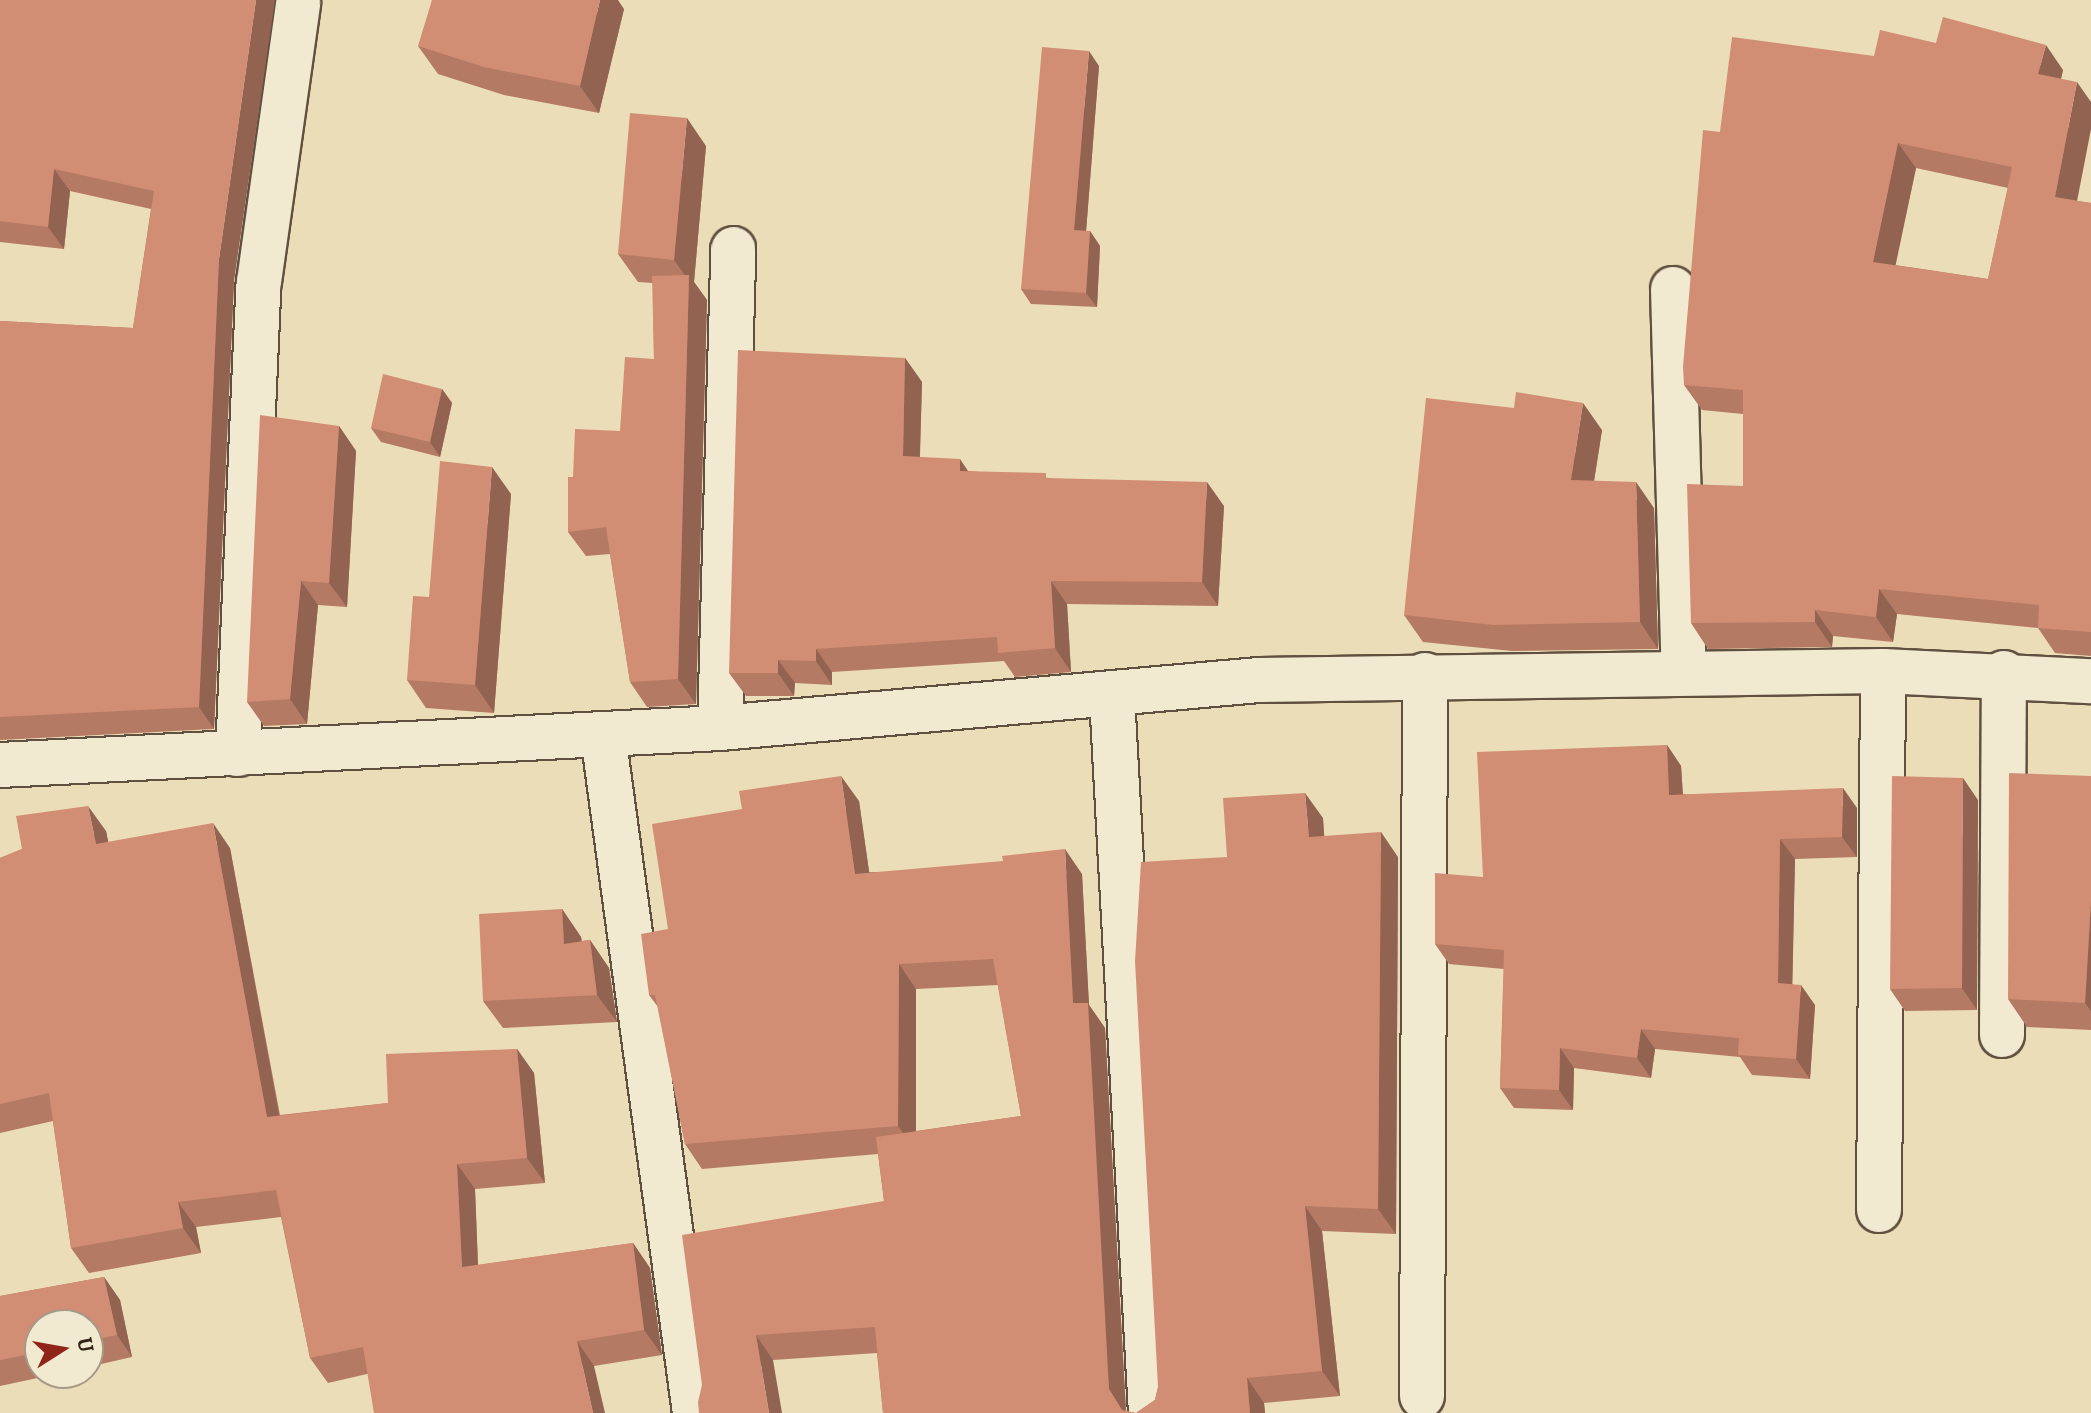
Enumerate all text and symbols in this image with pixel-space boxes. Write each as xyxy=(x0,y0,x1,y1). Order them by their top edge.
north arrow xyxy=(24,1309,104,1389)
text: U xyxy=(69,1335,102,1355)

